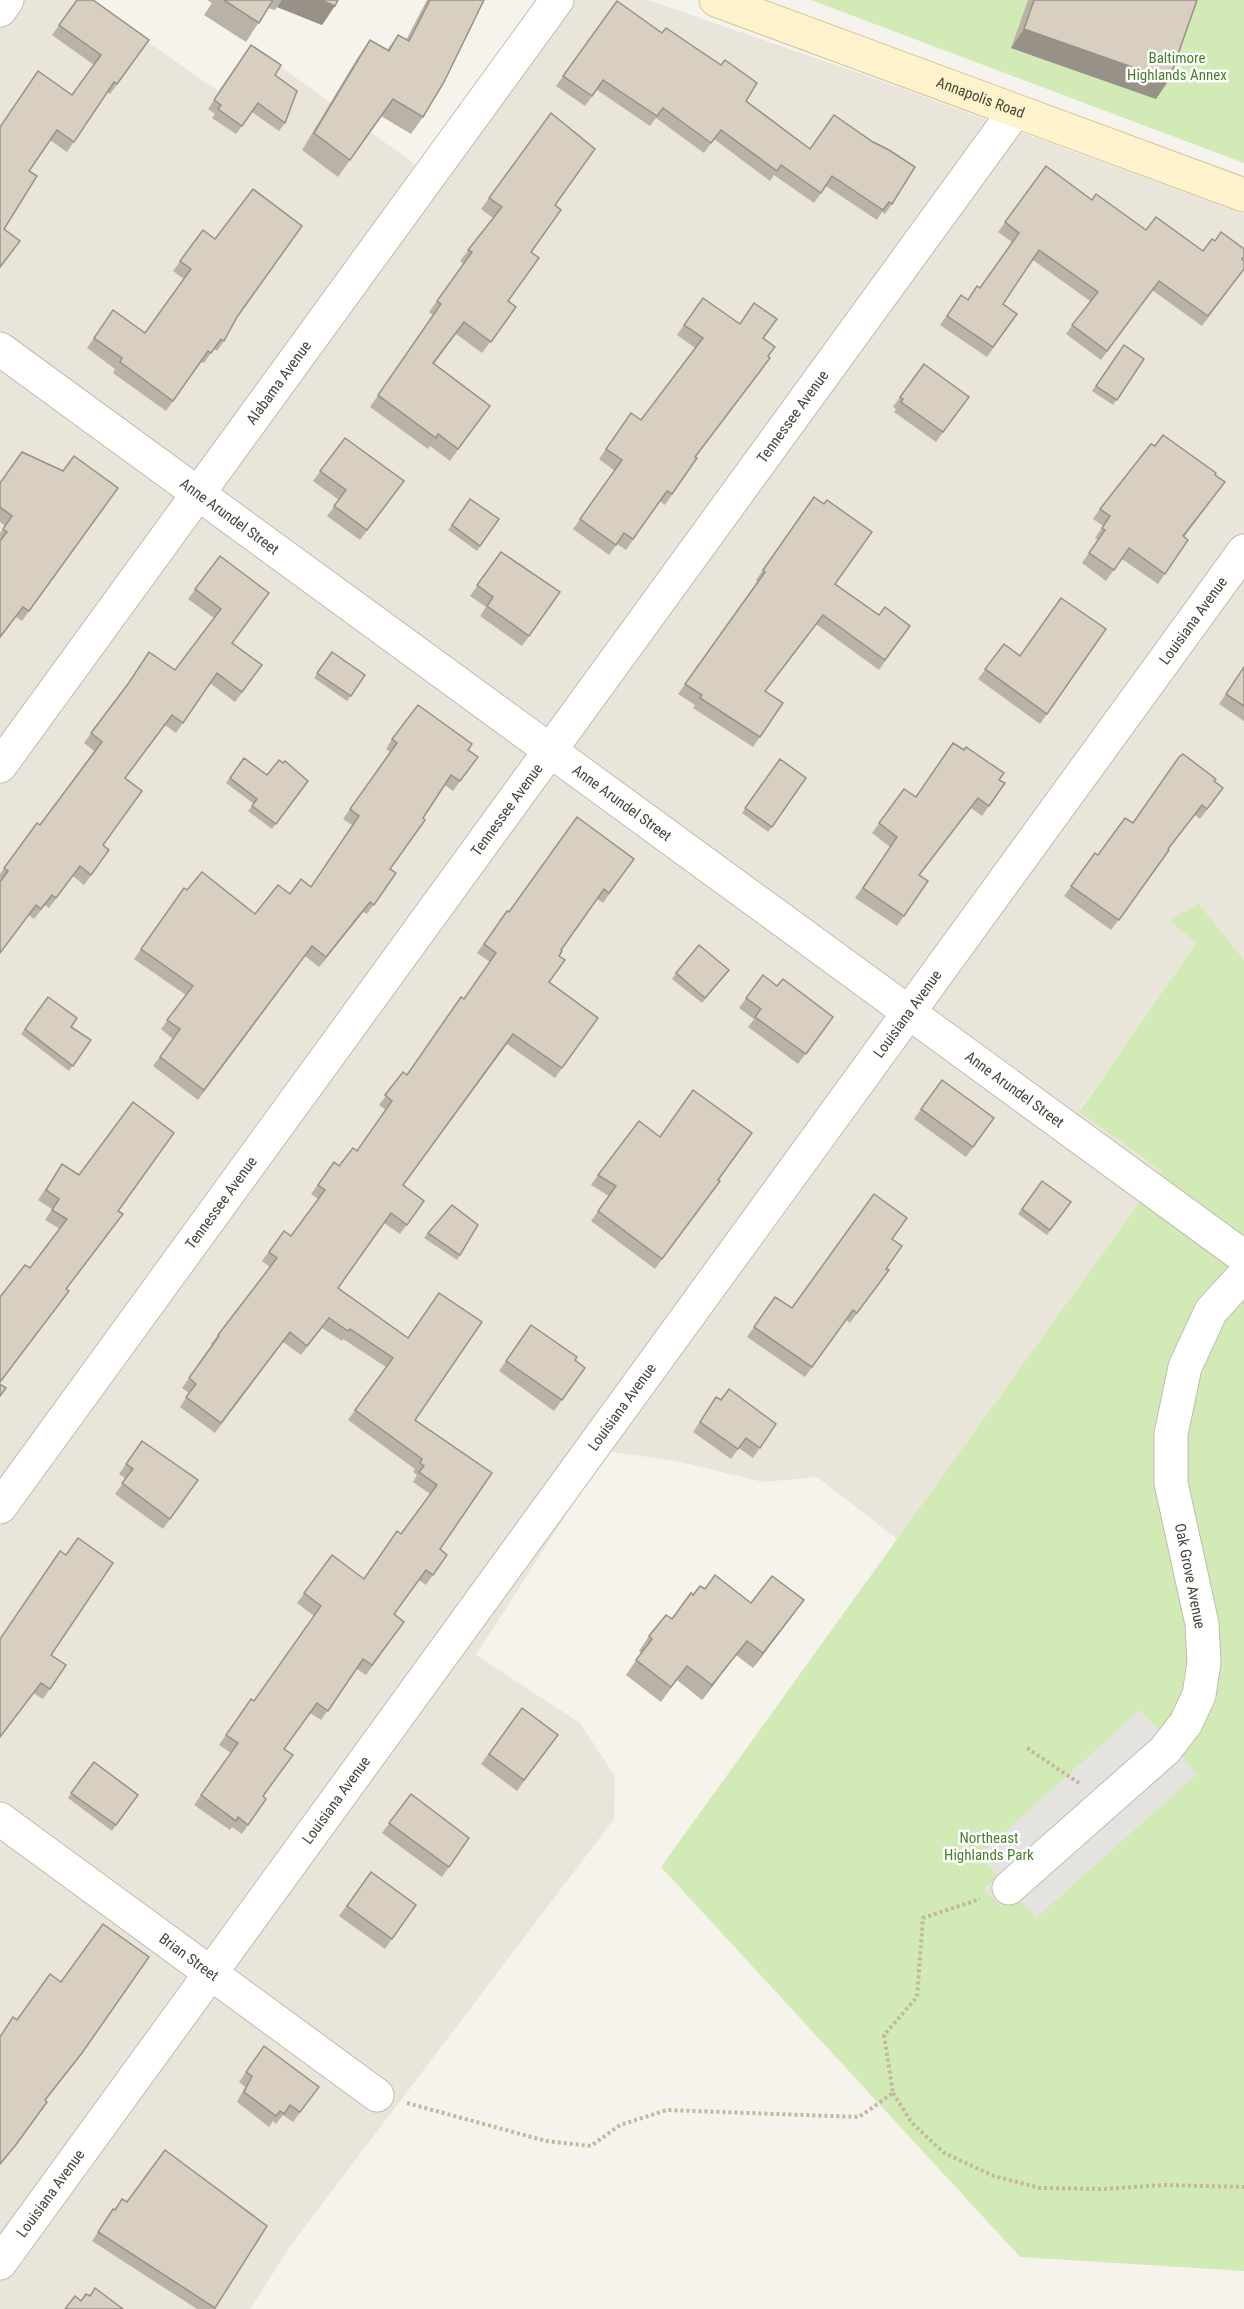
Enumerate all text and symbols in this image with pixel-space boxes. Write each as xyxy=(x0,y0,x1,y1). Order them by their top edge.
park label: Baltimore Highlands Annex xyxy=(1127,49,1227,84)
street label: Annapolis Road xyxy=(934,73,1027,122)
street label: Alabama Avenue xyxy=(242,337,315,428)
street label: Tennessee Avenue xyxy=(753,367,832,467)
street label: Anne Arundel Street xyxy=(176,474,282,558)
street label: Louisiana Avenue xyxy=(1155,573,1231,668)
street label: Tennessee Avenue xyxy=(467,760,547,860)
street label: Anne Arundel Street xyxy=(569,761,675,845)
street label: Louisiana Avenue xyxy=(870,967,945,1061)
street label: Anne Arundel Street xyxy=(962,1047,1067,1132)
street label: Tennessee Avenue xyxy=(181,1153,261,1253)
street label: Louisiana Avenue xyxy=(584,1360,660,1454)
street label: Oak Grove Avenue xyxy=(1171,1522,1209,1630)
street label: Louisiana Avenue xyxy=(298,1753,374,1848)
park label: Northeast Highlands Park xyxy=(944,1829,1034,1864)
street label: Brian Street xyxy=(156,1929,222,1985)
street label: Louisiana Avenue xyxy=(13,2146,88,2241)

